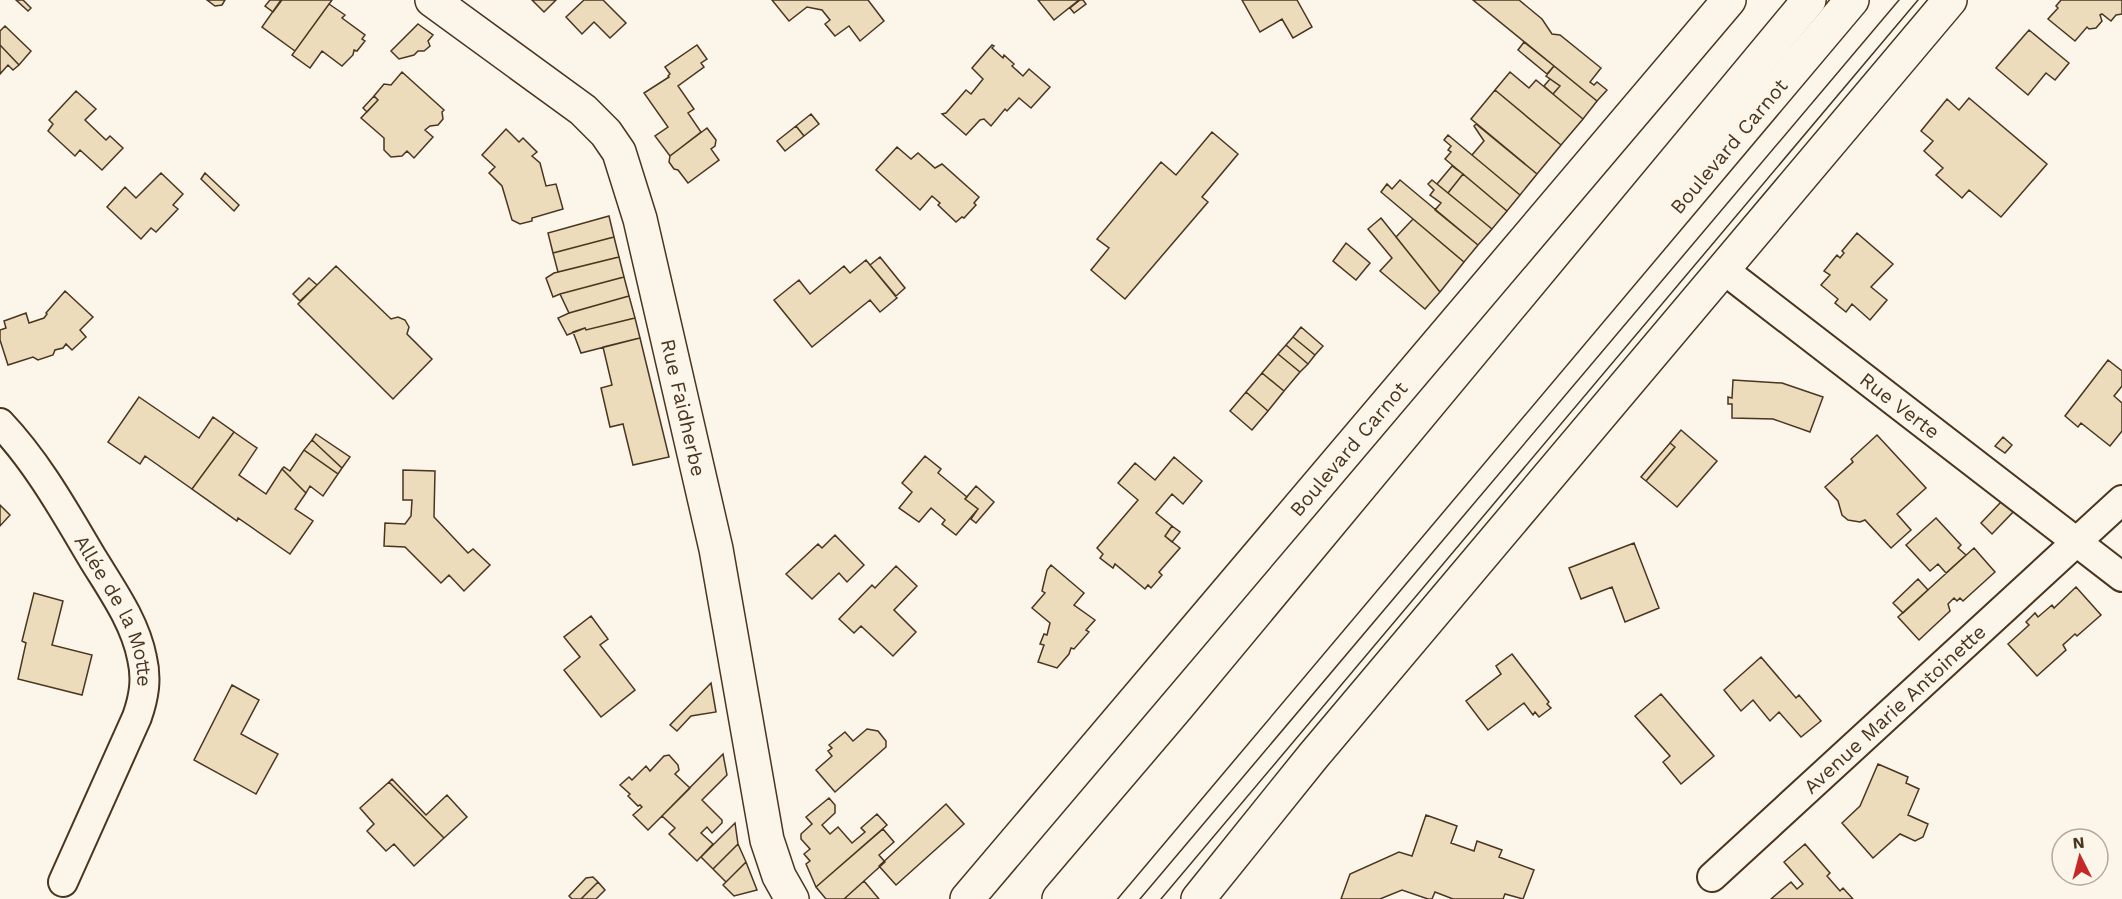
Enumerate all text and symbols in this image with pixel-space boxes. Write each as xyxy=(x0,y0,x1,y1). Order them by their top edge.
street label: Boulevard Carnot xyxy=(1665,73,1793,219)
street label: Rue Faidherbe xyxy=(656,336,711,479)
street label: Rue Verte xyxy=(1855,367,1944,444)
street label: Boulevard Carnot xyxy=(1285,376,1413,521)
street label: Allée de la Motte xyxy=(69,530,157,687)
street label: Avenue Marie Antoinette xyxy=(1799,619,1991,799)
north arrow xyxy=(2050,827,2110,887)
text: N xyxy=(2072,833,2085,853)

